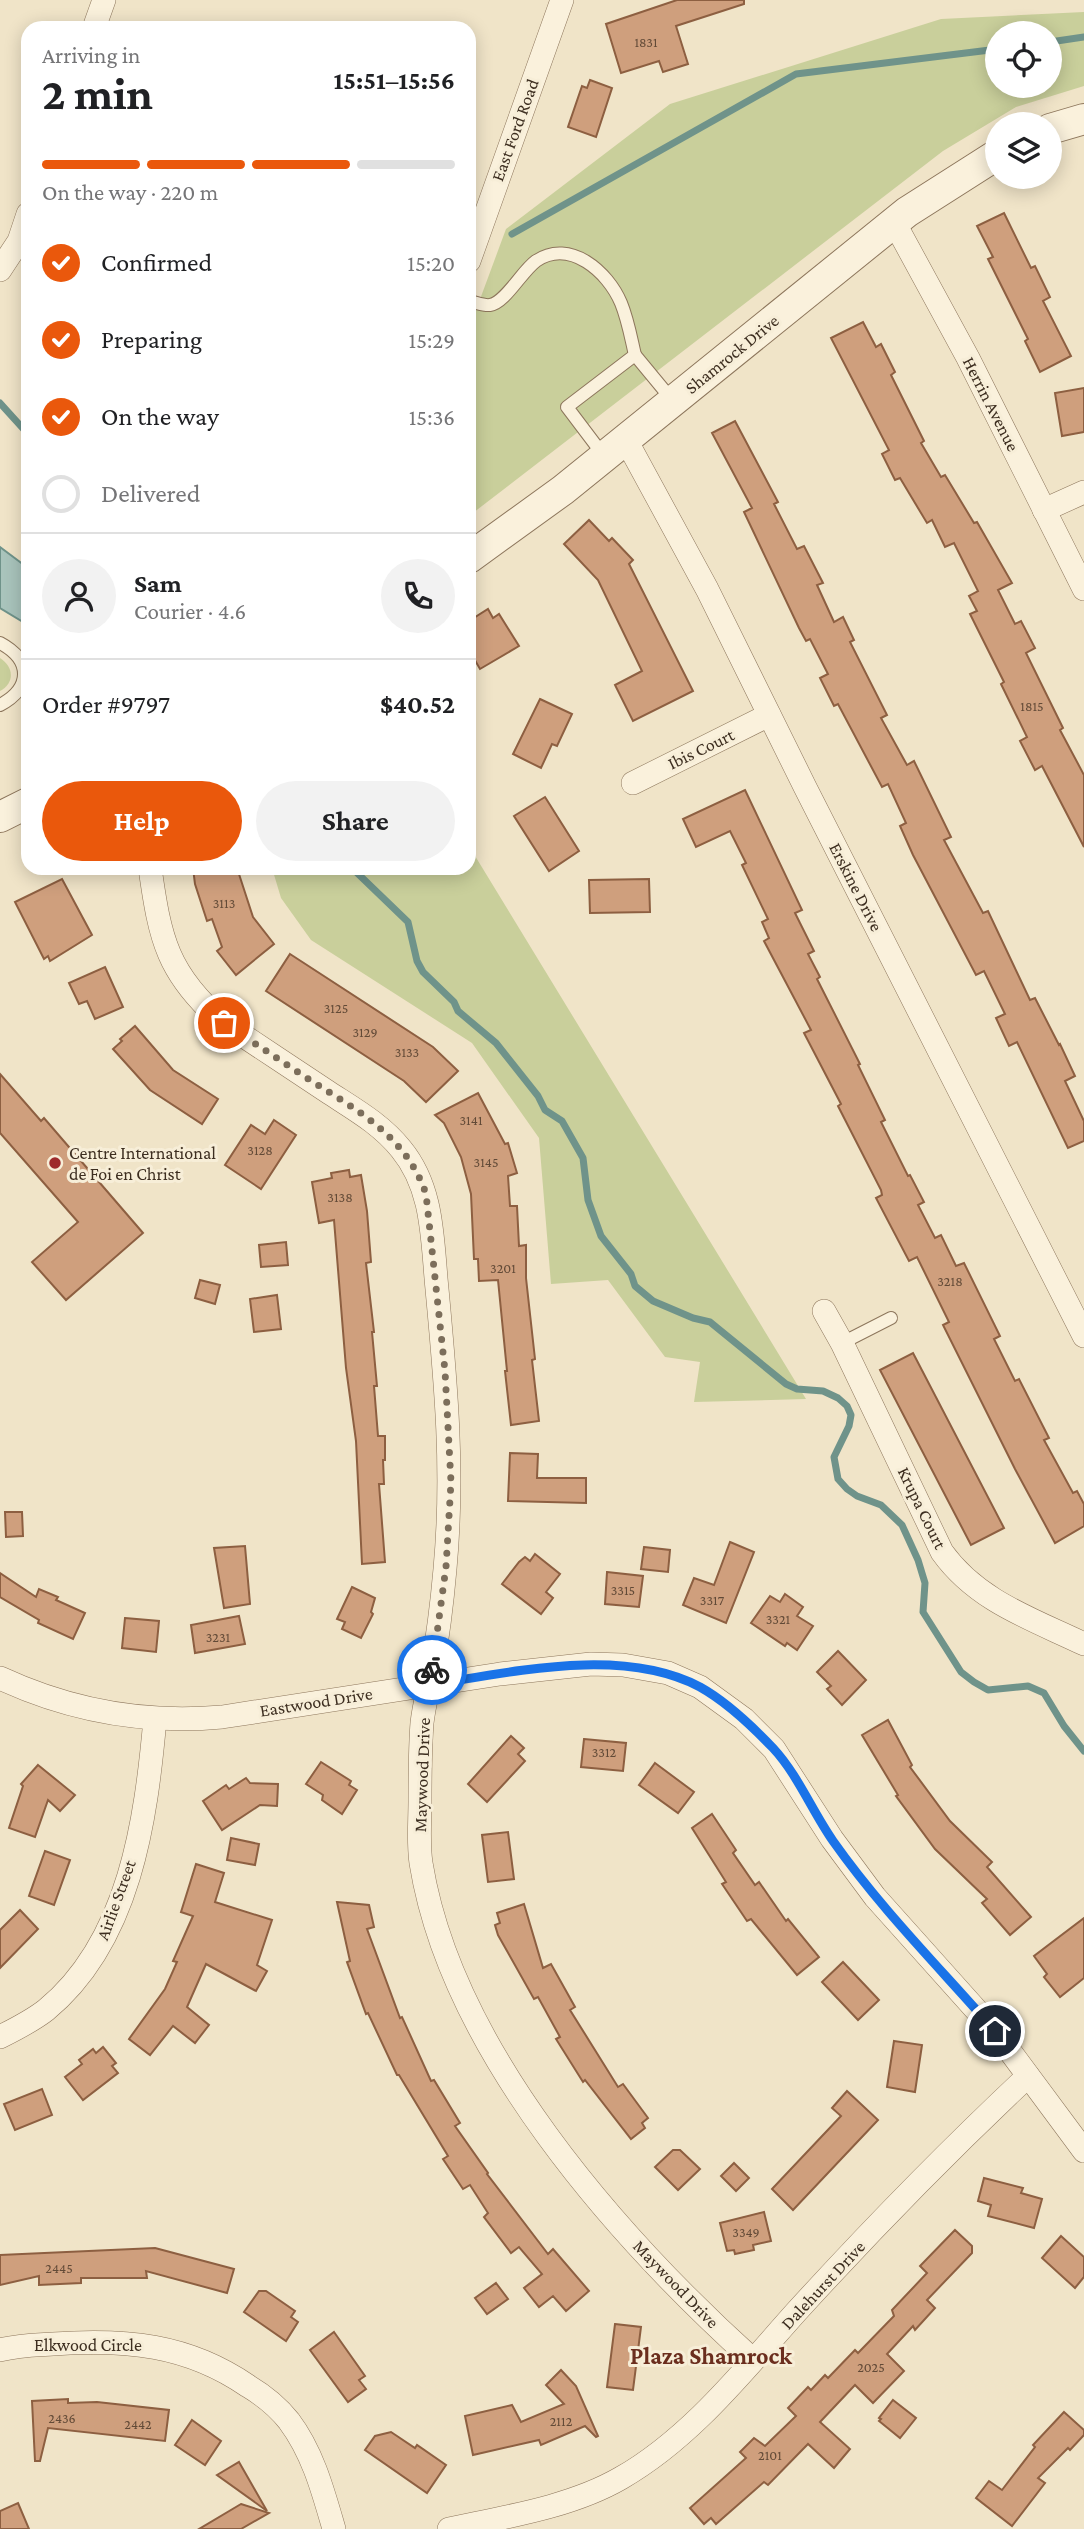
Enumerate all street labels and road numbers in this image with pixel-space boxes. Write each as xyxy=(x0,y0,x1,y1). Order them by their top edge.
street label: East Ford Road xyxy=(487,76,543,184)
street label: Shamrock Drive xyxy=(681,310,783,398)
street label: Herrin Avenue xyxy=(959,353,1023,455)
street label: Ibis Court xyxy=(665,724,738,774)
street label: Erskine Drive xyxy=(825,839,887,935)
street label: Krupa Court xyxy=(894,1464,951,1553)
street label: Eastwood Drive xyxy=(258,1683,374,1721)
street label: Maywood Drive xyxy=(410,1717,434,1833)
street label: Airlie Street xyxy=(92,1856,140,1943)
street label: Maywood Drive xyxy=(629,2236,723,2332)
street label: Dalehurst Drive xyxy=(777,2236,869,2334)
street label: Elkwood Circle xyxy=(34,2335,142,2355)

